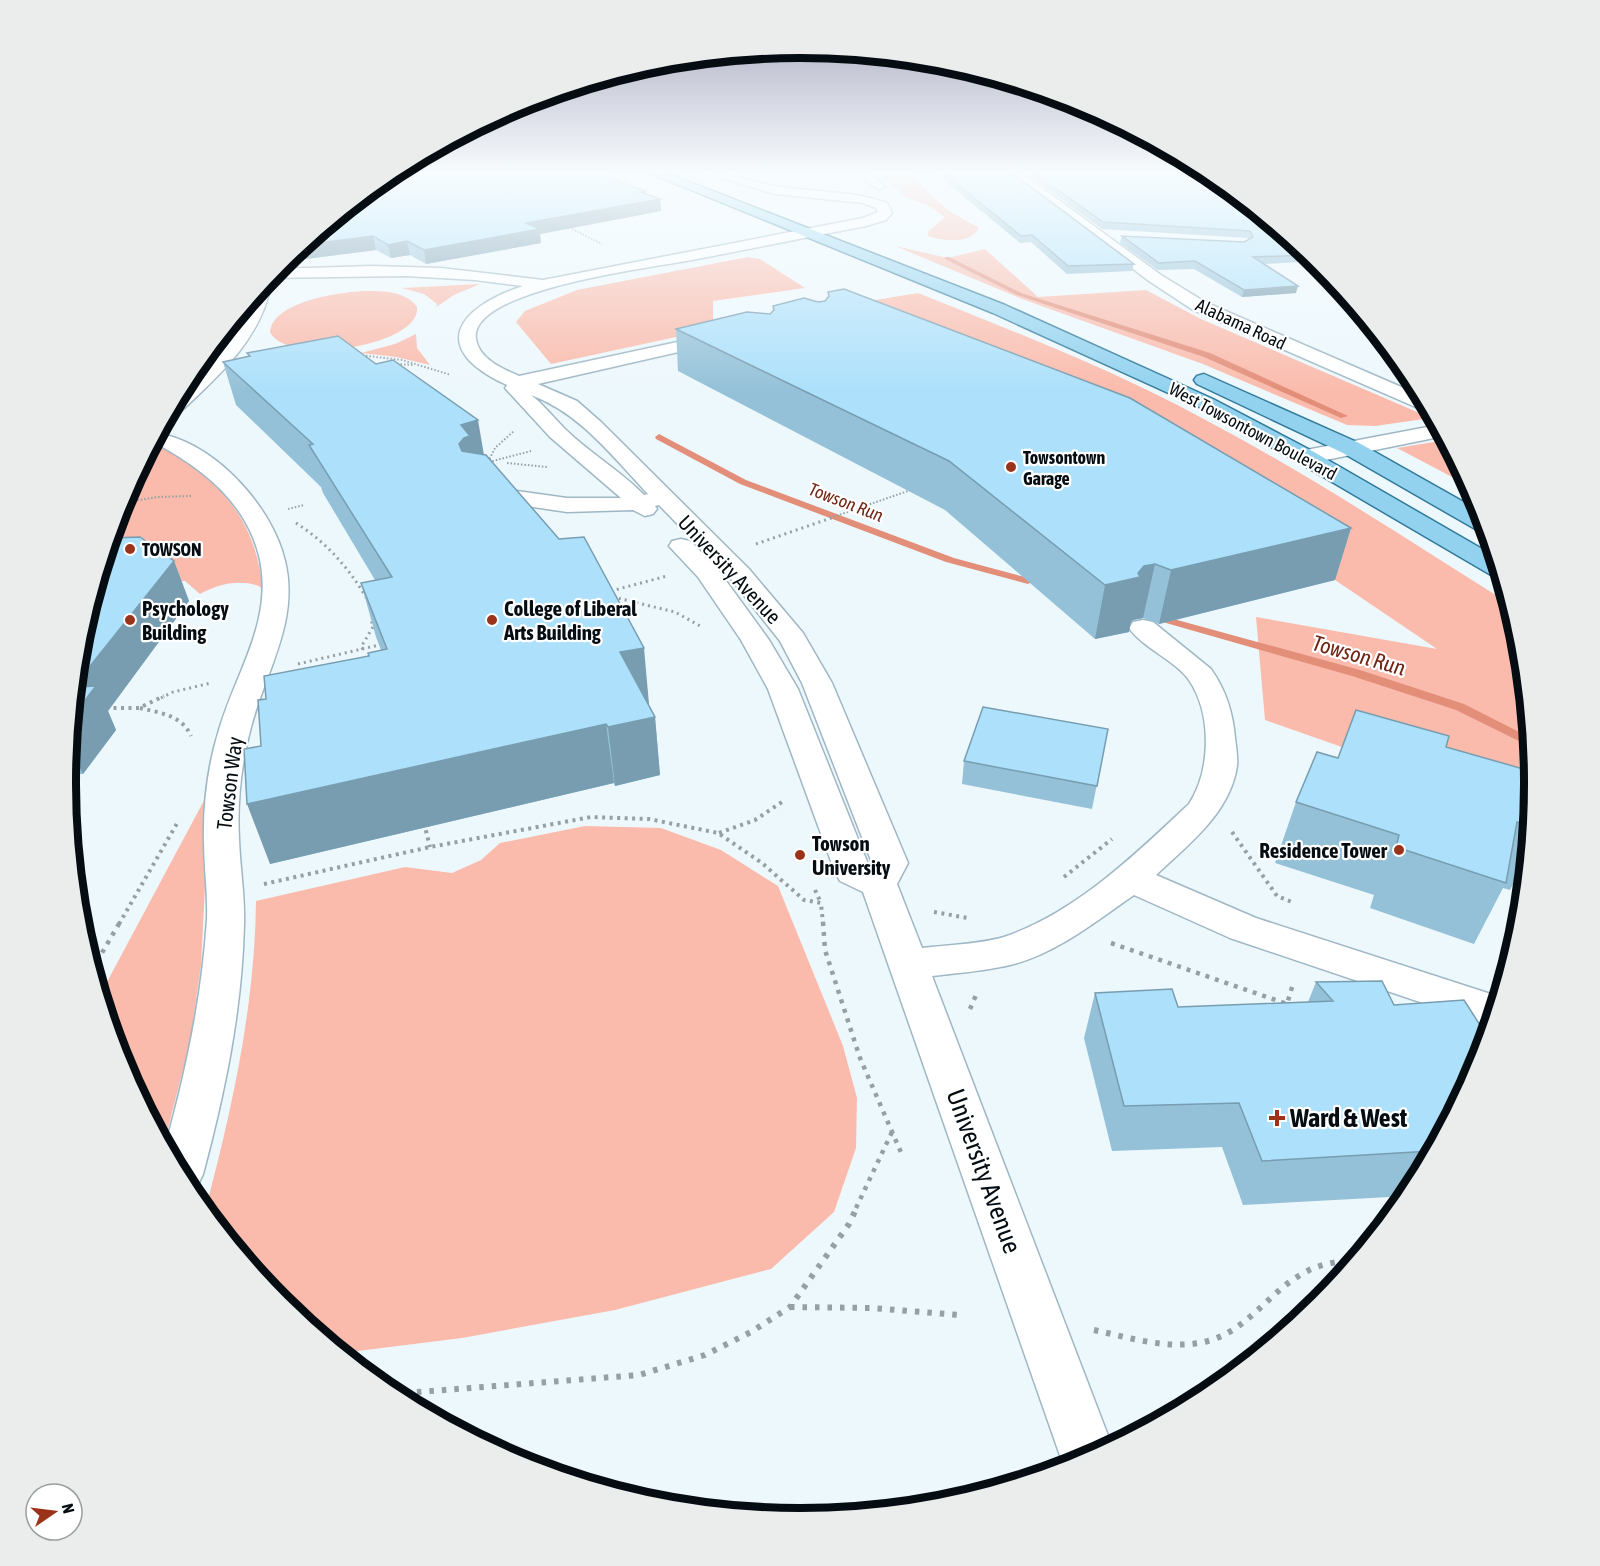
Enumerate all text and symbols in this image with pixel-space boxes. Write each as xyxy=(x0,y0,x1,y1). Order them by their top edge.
street label: Alabama Road xyxy=(1193,294,1289,354)
street label: West Towsontown Boulevard xyxy=(1166,378,1340,484)
place label: Towsontown Garage xyxy=(1023,447,1105,489)
marker: Towsontown Garage xyxy=(1004,460,1018,474)
water label: Towson Run xyxy=(806,478,887,526)
street label: University Avenue xyxy=(674,510,786,628)
place label: TOWSON xyxy=(142,539,202,560)
marker: TOWSON xyxy=(123,542,137,556)
place label: Psychology Building xyxy=(142,596,229,644)
place label: College of Liberal Arts Building xyxy=(503,596,637,644)
marker: Psychology Building xyxy=(123,613,137,627)
marker: College of Liberal Arts Building xyxy=(485,613,499,627)
water label: Towson Run xyxy=(1309,629,1409,681)
street label: Towson Way xyxy=(211,735,247,831)
place label: Towson University xyxy=(812,831,891,879)
place label: Residence Tower xyxy=(1259,838,1388,862)
marker: Residence Tower xyxy=(1392,843,1406,857)
marker: Towson University xyxy=(793,848,807,862)
street label: University Avenue xyxy=(940,1085,1028,1257)
place label: Ward & West xyxy=(1289,1103,1408,1133)
marker: Ward & West xyxy=(1268,1109,1286,1127)
north arrow xyxy=(24,1482,84,1542)
text: N xyxy=(59,1502,78,1515)

